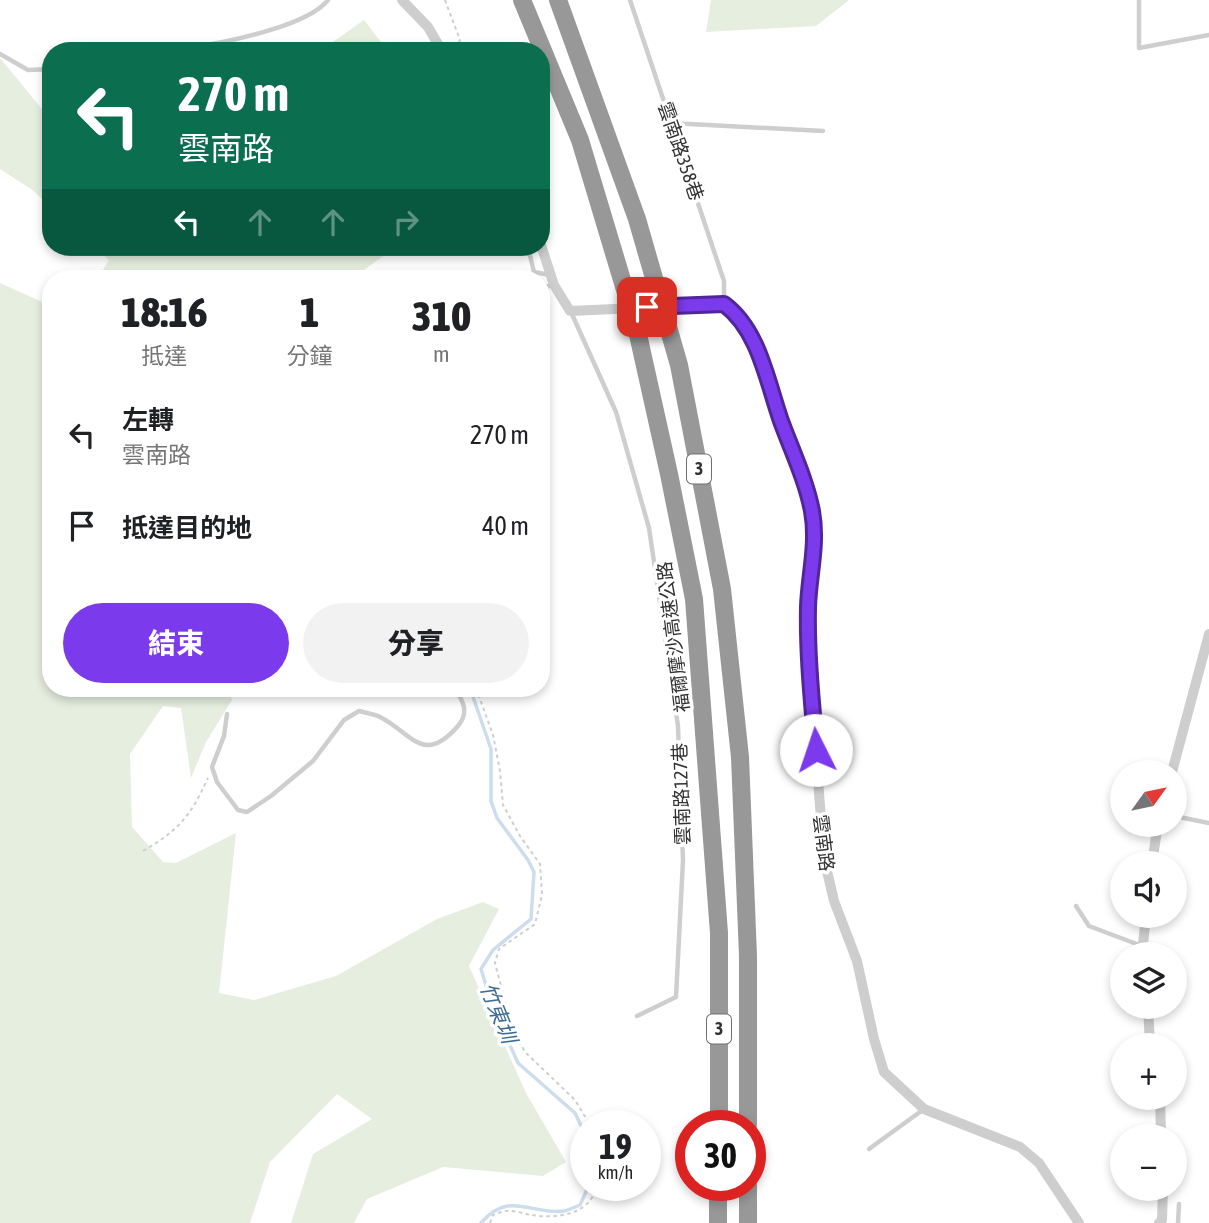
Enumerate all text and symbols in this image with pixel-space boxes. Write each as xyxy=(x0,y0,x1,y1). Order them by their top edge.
text: 270 m xyxy=(178,65,289,121)
icon: left xyxy=(63,70,154,161)
street label: 雲南路358巷 xyxy=(654,99,708,203)
text: 雲南路 xyxy=(178,130,274,167)
icon: left xyxy=(168,203,206,241)
icon: ahead xyxy=(241,203,279,241)
icon: ahead xyxy=(314,203,352,241)
icon: right xyxy=(387,203,425,241)
pin xyxy=(617,277,677,337)
text: 18:16 xyxy=(121,288,208,336)
text: 1 xyxy=(300,288,319,336)
icon: arrive xyxy=(628,288,666,326)
text: 310 xyxy=(412,292,471,340)
text: m xyxy=(433,341,450,367)
text: 抵達 xyxy=(141,343,187,369)
text: 分鐘 xyxy=(287,343,333,369)
text: 左轉 xyxy=(122,405,174,435)
icon: left xyxy=(63,416,101,454)
text: 270 m xyxy=(470,420,529,450)
text: 雲南路 xyxy=(122,442,191,468)
road number: 3 xyxy=(687,454,711,484)
icon: arrive xyxy=(63,507,101,545)
text: 40 m xyxy=(482,511,529,541)
text: 抵達目的地 xyxy=(122,513,252,543)
street label: 福爾摩沙高速公路 xyxy=(653,560,693,714)
button: 結束 xyxy=(63,603,289,683)
button: 分享 xyxy=(303,603,529,683)
position arrow xyxy=(779,713,853,787)
street label: 雲南路127巷 xyxy=(668,742,694,846)
north arrow xyxy=(1110,760,1186,836)
map controls xyxy=(1110,760,1187,1201)
street label: 雲南路 xyxy=(810,813,838,873)
button: sound xyxy=(1110,851,1187,928)
button: layers xyxy=(1110,942,1187,1019)
water label: 竹東圳 xyxy=(476,979,523,1049)
road number: 3 xyxy=(707,1014,731,1044)
button: + xyxy=(1110,1033,1187,1110)
speed limit sign: 30 xyxy=(675,1110,766,1201)
button: − xyxy=(1110,1124,1187,1201)
text: 19 xyxy=(599,1126,632,1166)
text: km/h xyxy=(598,1162,633,1183)

